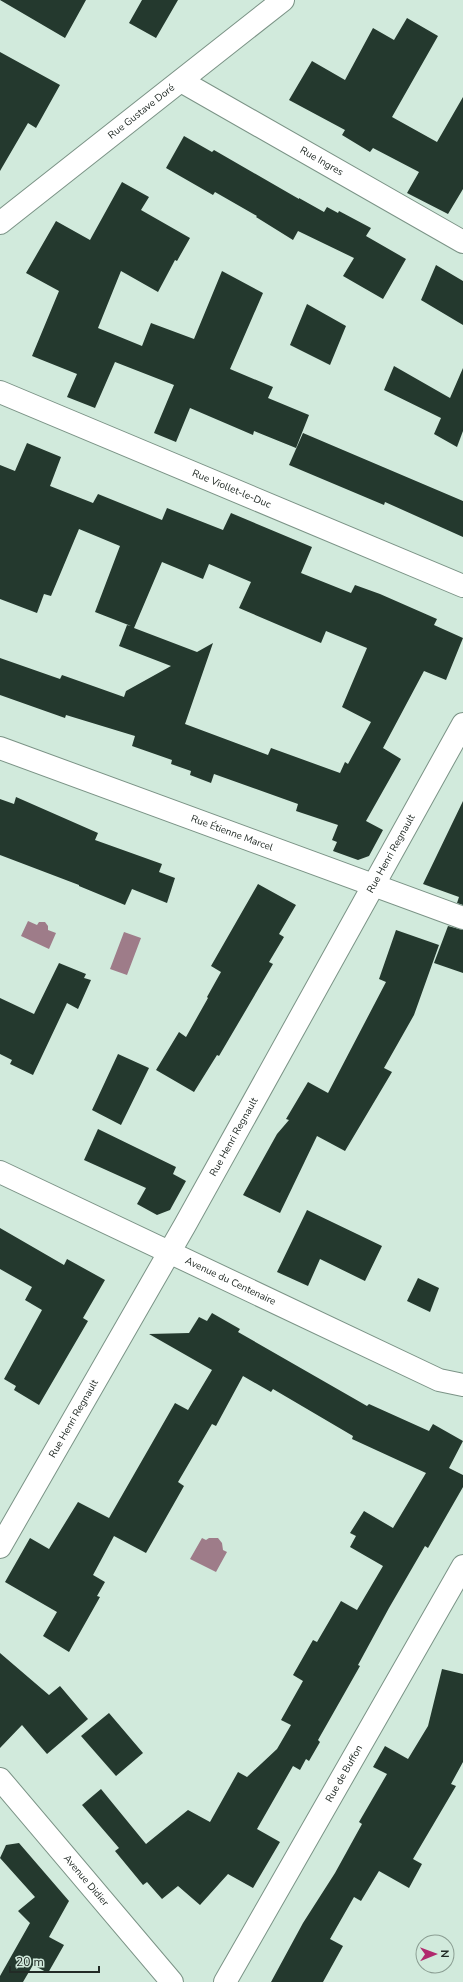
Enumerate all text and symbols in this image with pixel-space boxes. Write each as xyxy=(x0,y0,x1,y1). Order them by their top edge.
street label: Rue Gustave Doré xyxy=(105,81,178,142)
street label: Rue Ingres xyxy=(297,143,346,179)
street label: Rue Viollet-le-Duc xyxy=(190,466,273,512)
street label: Rue Henri Regnault xyxy=(364,811,419,896)
street label: Rue Étienne Marcel xyxy=(189,812,275,855)
street label: Rue Henri Regnault xyxy=(206,1095,262,1179)
street label: Avenue du Centenaire xyxy=(183,1254,278,1309)
street label: Rue Henri Regnault xyxy=(46,1377,102,1460)
street label: Rue de Buffon xyxy=(322,1742,366,1805)
street label: Avenue Didier xyxy=(60,1852,112,1910)
north arrow xyxy=(415,1934,455,1974)
scale bar xyxy=(10,1948,99,1974)
text: N xyxy=(437,1950,452,1958)
text: 20 m xyxy=(16,1954,44,1970)

